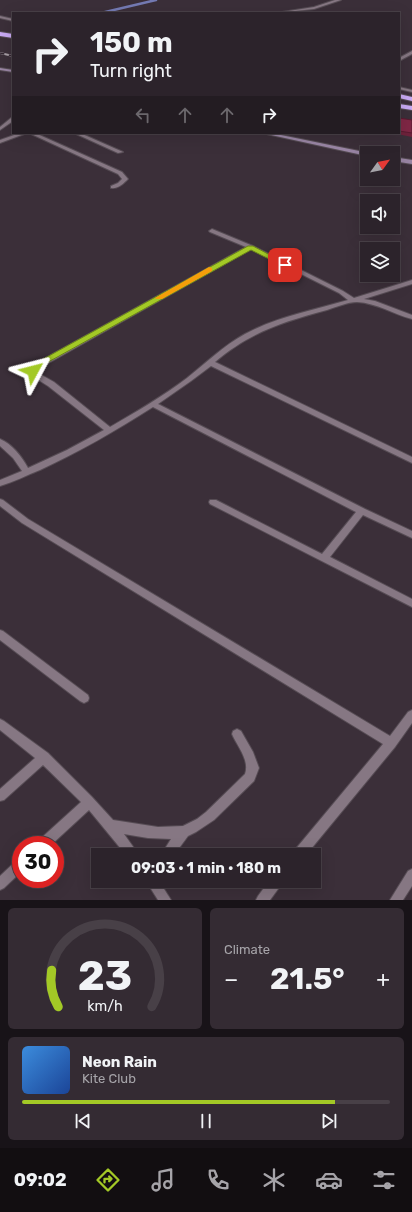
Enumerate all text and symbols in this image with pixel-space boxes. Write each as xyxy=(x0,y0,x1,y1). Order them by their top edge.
text: 150 m xyxy=(90,26,173,59)
icon: right xyxy=(24,28,76,80)
text: Turn right xyxy=(90,60,172,82)
icon: left xyxy=(132,104,154,126)
icon: ahead xyxy=(174,104,196,126)
icon: ahead xyxy=(216,104,238,126)
icon: right xyxy=(258,104,280,126)
north arrow xyxy=(360,146,400,186)
map controls xyxy=(360,146,400,282)
button: sound xyxy=(360,194,400,234)
button: layers xyxy=(360,242,400,282)
pin xyxy=(268,248,302,282)
icon: arrive xyxy=(274,254,296,276)
position arrow xyxy=(12,350,54,392)
speed limit sign: 30 xyxy=(12,836,64,888)
text: 09:03 · 1 min · 180 m xyxy=(131,859,281,877)
text: Climate xyxy=(224,942,270,957)
text: 23 xyxy=(78,950,132,999)
text: 21.5° xyxy=(270,961,345,997)
text: − xyxy=(224,966,238,993)
text: + xyxy=(376,966,390,993)
text: km/h xyxy=(87,997,123,1014)
text: Neon Rain xyxy=(82,1053,157,1071)
text: Kite Club xyxy=(82,1071,136,1086)
icon: previous xyxy=(72,1110,94,1132)
icon: pause xyxy=(195,1110,217,1132)
icon: next xyxy=(318,1110,340,1132)
icon: directions xyxy=(94,1166,122,1194)
icon: music xyxy=(149,1166,177,1194)
icon: phone xyxy=(204,1166,232,1194)
icon: climate xyxy=(260,1166,288,1194)
icon: car xyxy=(315,1166,343,1194)
icon: filters xyxy=(370,1166,398,1194)
text: 09:02 xyxy=(14,1169,67,1191)

